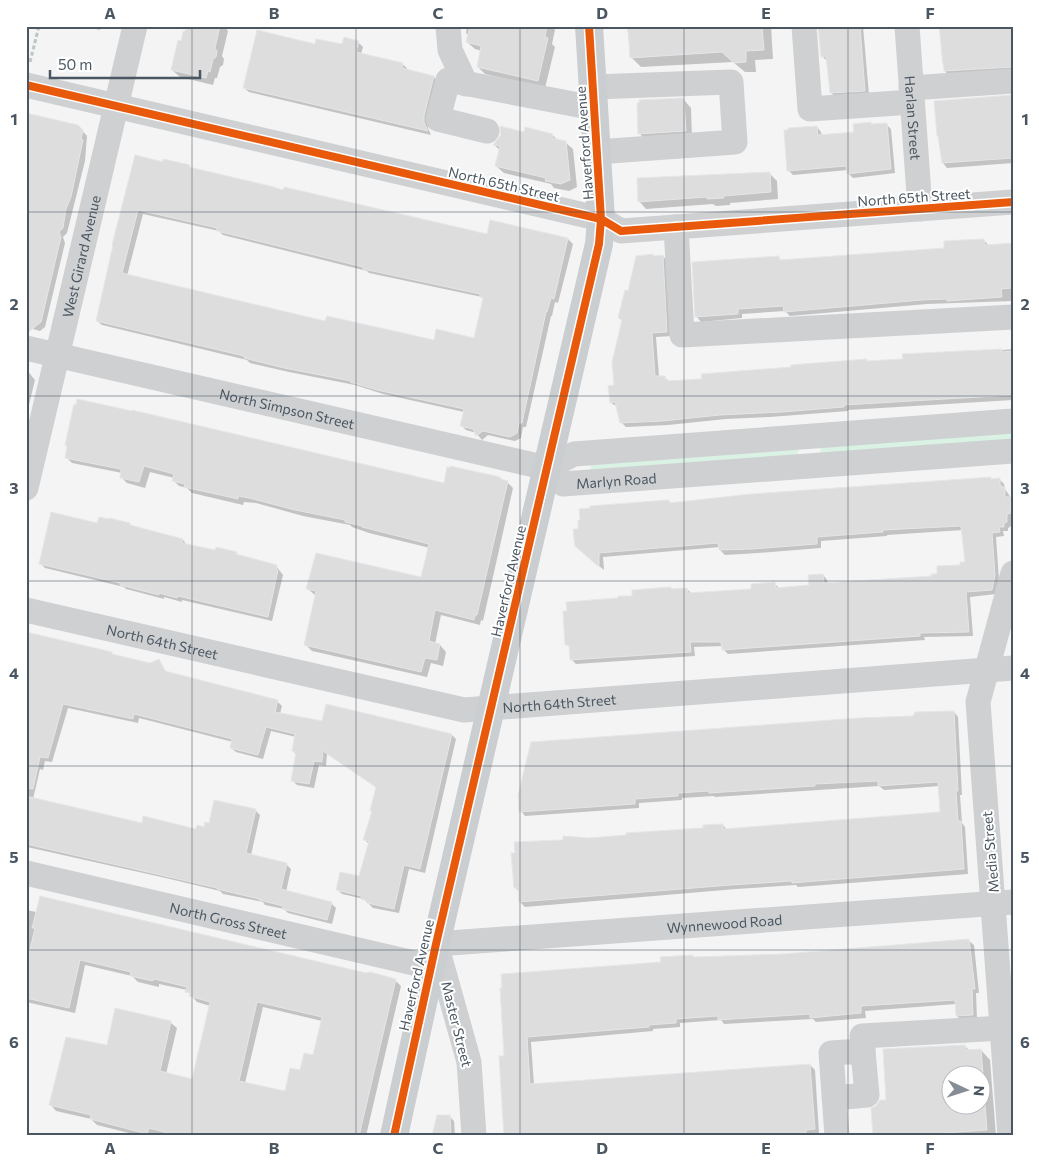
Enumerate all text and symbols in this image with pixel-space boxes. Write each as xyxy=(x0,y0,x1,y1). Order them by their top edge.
text: A xyxy=(104,3,116,22)
text: B xyxy=(269,3,280,22)
text: C xyxy=(433,3,444,22)
text: D xyxy=(596,3,608,22)
text: E xyxy=(761,3,771,22)
text: F xyxy=(925,3,935,22)
scale bar xyxy=(50,48,200,80)
text: 50 m xyxy=(58,55,92,73)
street label: Harlan Street xyxy=(902,75,925,161)
street label: Haverford Avenue xyxy=(572,86,596,200)
text: 1 xyxy=(10,109,18,128)
text: 1 xyxy=(1021,109,1029,128)
street label: North 65th Street xyxy=(447,163,561,205)
street label: North 65th Street xyxy=(857,185,971,209)
street label: West Girard Avenue xyxy=(58,194,103,319)
text: 2 xyxy=(9,294,19,313)
text: 2 xyxy=(1020,294,1030,313)
street label: North Simpson Street xyxy=(218,384,357,432)
street label: Marlyn Road xyxy=(575,469,657,492)
text: 3 xyxy=(9,478,19,497)
text: 3 xyxy=(1020,478,1030,497)
street label: Haverford Avenue xyxy=(487,524,529,638)
street label: North 64th Street xyxy=(105,620,220,662)
text: 4 xyxy=(9,663,19,682)
text: 4 xyxy=(1020,663,1030,682)
street label: North 64th Street xyxy=(502,690,617,716)
street label: Media Street xyxy=(978,810,1002,894)
text: 5 xyxy=(9,847,19,866)
text: 5 xyxy=(1020,847,1030,866)
street label: North Gross Street xyxy=(168,898,289,942)
street label: Wynnewood Road xyxy=(666,910,783,936)
street label: Haverford Avenue xyxy=(395,918,437,1032)
street label: Master Street xyxy=(438,979,476,1069)
text: 6 xyxy=(9,1032,19,1051)
text: 6 xyxy=(1020,1032,1030,1051)
north arrow xyxy=(942,1064,992,1114)
text: N xyxy=(971,1085,988,1097)
text: A xyxy=(104,1138,116,1157)
text: B xyxy=(269,1138,280,1157)
text: C xyxy=(433,1138,444,1157)
text: D xyxy=(596,1138,608,1157)
text: E xyxy=(761,1138,771,1157)
text: F xyxy=(925,1138,935,1157)

